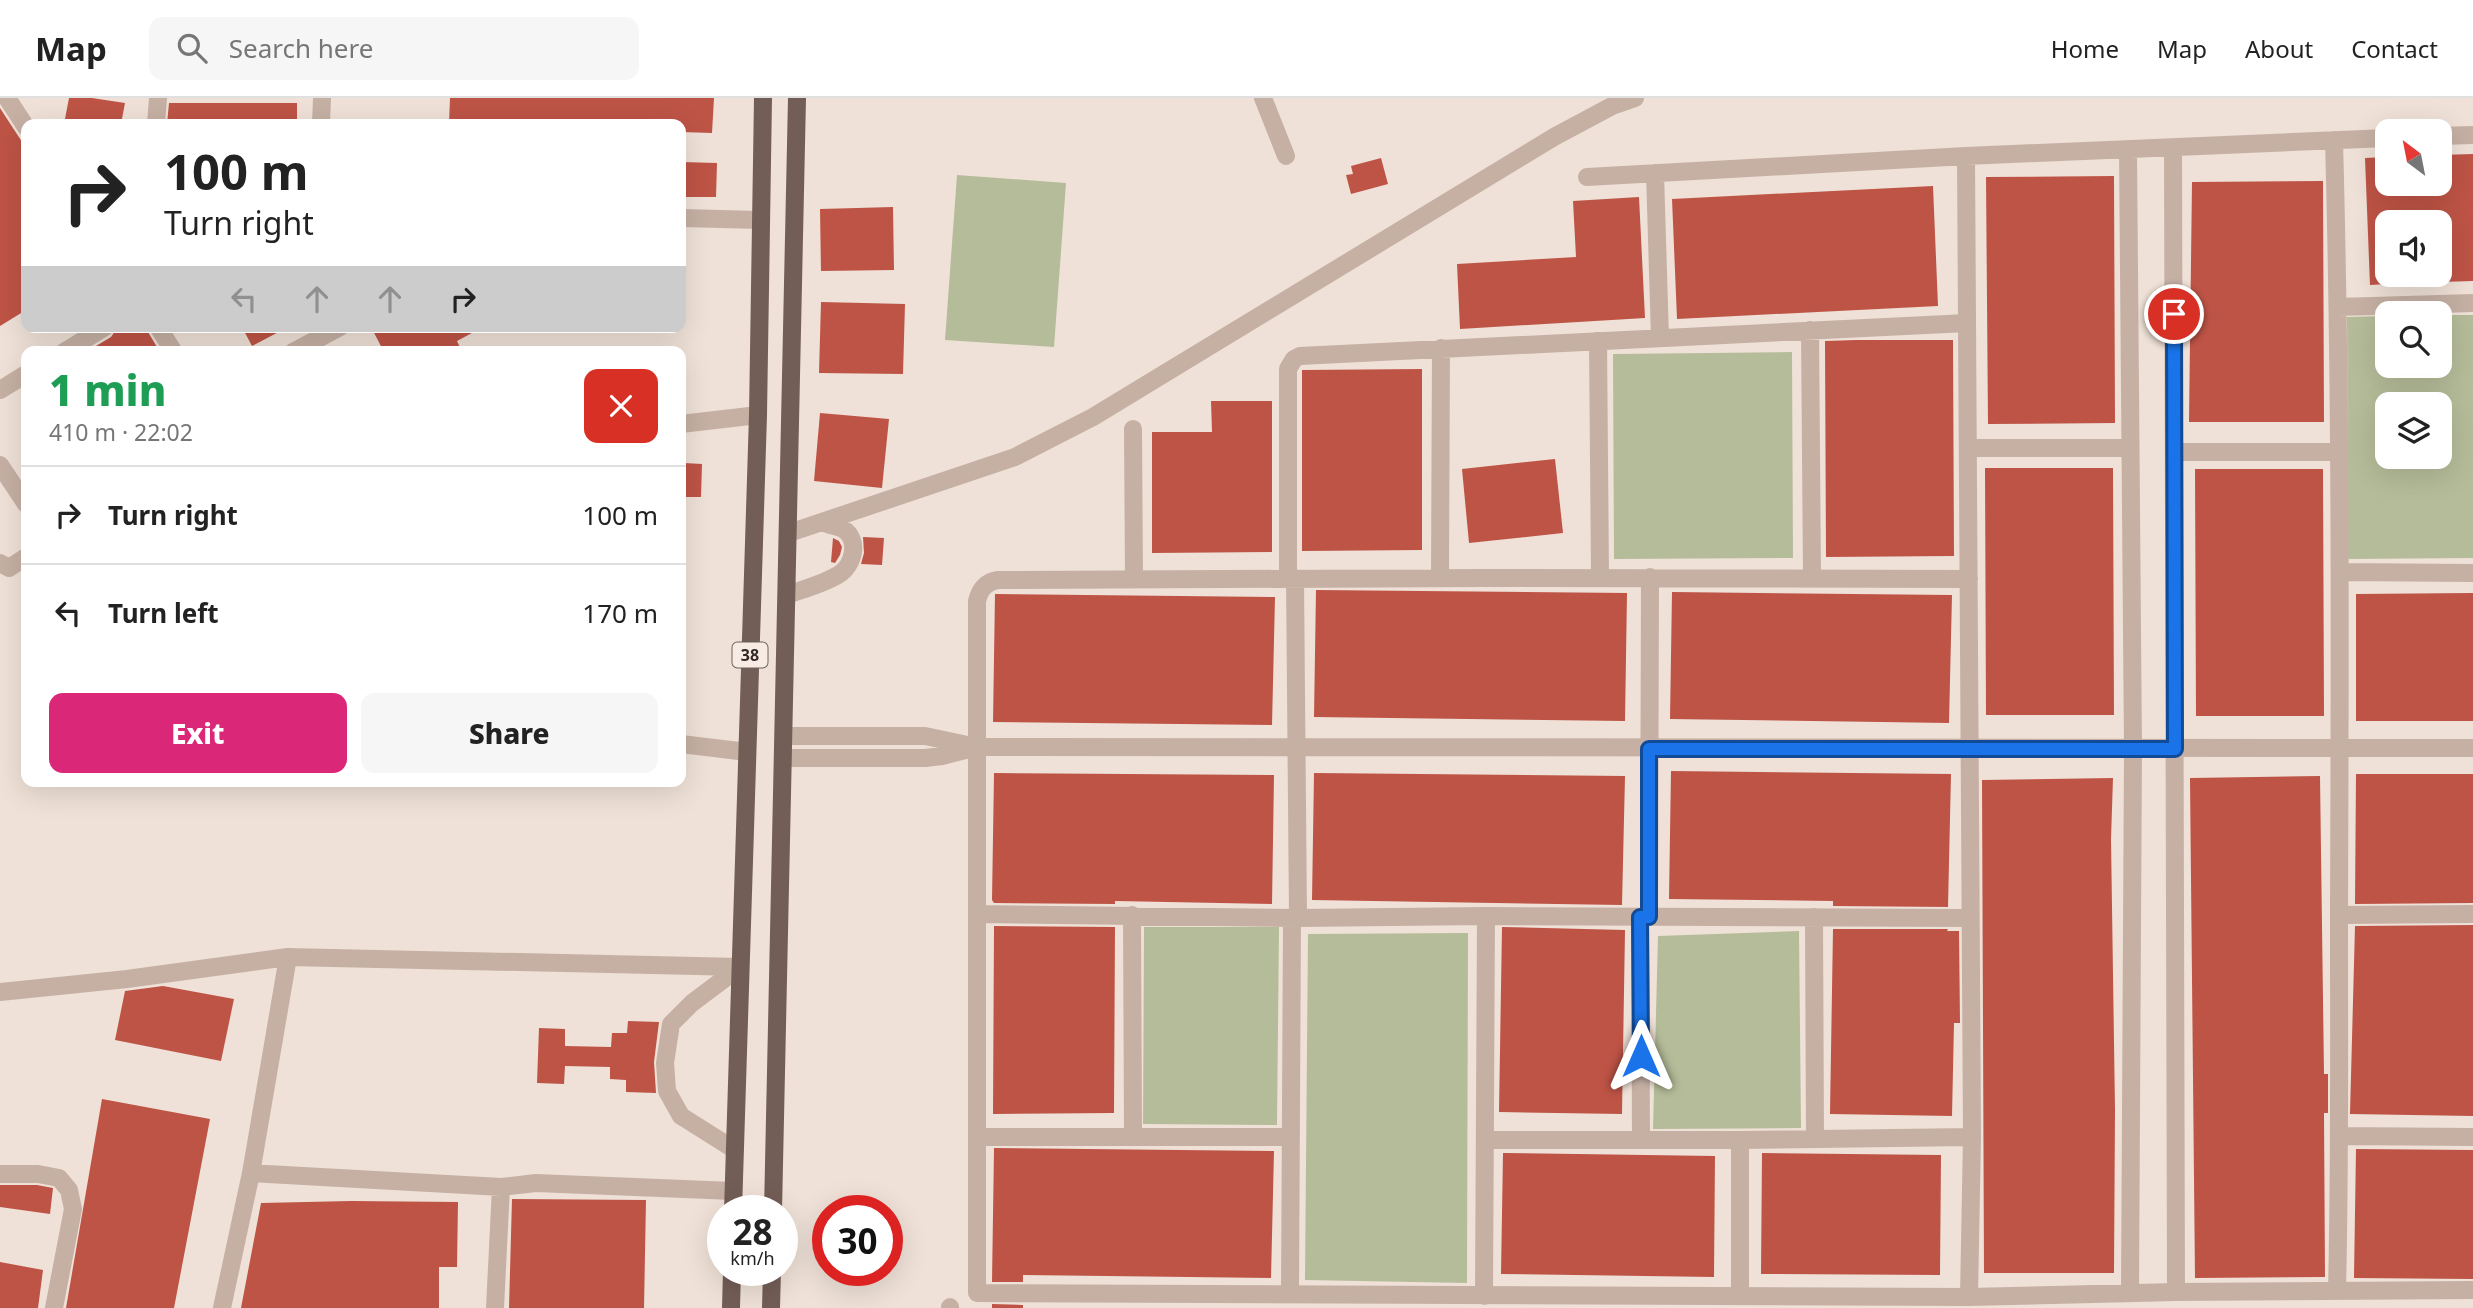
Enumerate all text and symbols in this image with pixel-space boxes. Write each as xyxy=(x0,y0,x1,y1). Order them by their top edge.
search box xyxy=(149,17,639,80)
text: Map xyxy=(35,26,107,71)
icon: search xyxy=(173,29,211,67)
text: Search here xyxy=(229,30,373,66)
text: Home xyxy=(2051,32,2119,65)
text: Map xyxy=(2157,32,2207,65)
text: About xyxy=(2245,32,2313,65)
text: Contact xyxy=(2351,32,2438,65)
north arrow xyxy=(2375,119,2452,196)
map controls xyxy=(2375,119,2452,469)
text: 100 m xyxy=(164,138,309,204)
icon: right xyxy=(49,147,140,238)
text: Turn right xyxy=(164,201,314,244)
button: sound xyxy=(2375,210,2452,287)
icon: left xyxy=(225,280,263,318)
icon: ahead xyxy=(298,280,336,318)
icon: ahead xyxy=(371,280,409,318)
icon: right xyxy=(444,280,482,318)
pin xyxy=(2144,284,2204,344)
icon: arrive xyxy=(2155,295,2193,333)
button: search xyxy=(2375,301,2452,378)
text: 1 min xyxy=(49,361,166,418)
button: close xyxy=(584,369,658,443)
button: layers xyxy=(2375,392,2452,469)
text: 410 m · 22:02 xyxy=(49,416,193,448)
icon: right xyxy=(49,496,87,534)
text: Turn right xyxy=(108,497,238,533)
text: 100 m xyxy=(582,497,658,533)
icon: left xyxy=(49,594,87,632)
text: Turn left xyxy=(108,595,219,631)
text: 170 m xyxy=(582,595,658,631)
road number: 38 xyxy=(732,642,768,668)
button: Exit xyxy=(49,693,347,773)
button: Share xyxy=(361,693,658,773)
position arrow xyxy=(1604,1019,1678,1093)
speed limit sign: 30 xyxy=(812,1195,903,1286)
text: 28 xyxy=(732,1208,773,1255)
text: km/h xyxy=(730,1246,775,1270)

